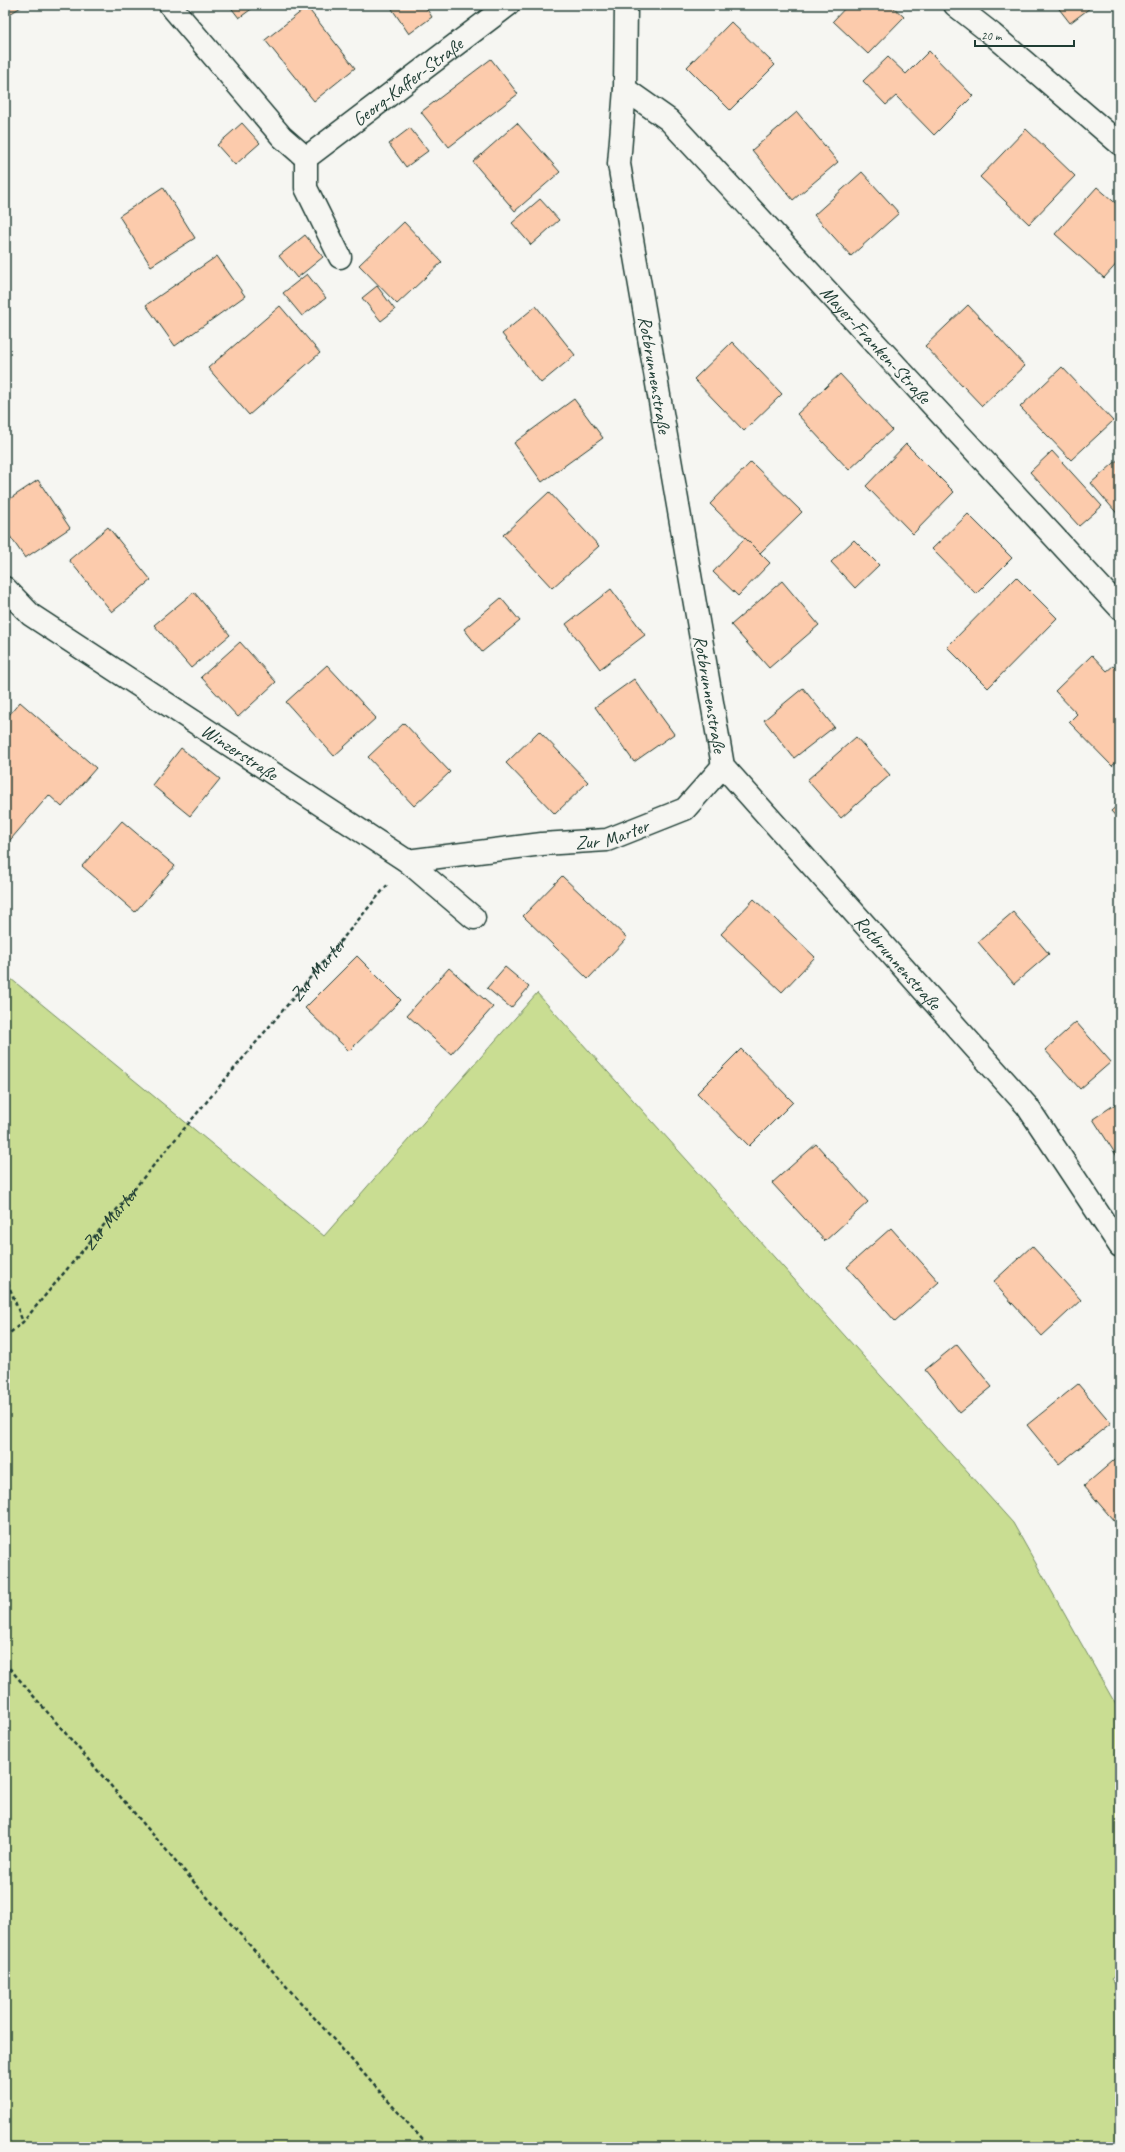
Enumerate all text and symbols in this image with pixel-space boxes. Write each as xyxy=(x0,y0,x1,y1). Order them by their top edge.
scale bar xyxy=(975,22,1074,48)
text: 20 m xyxy=(981,28,1003,44)
street label: Georg-Kaffer-Straße xyxy=(348,31,469,132)
street label: Mayer-Franken-Straße xyxy=(815,281,937,410)
street label: Rotbrunnenstraße xyxy=(632,314,677,437)
street label: Rotbrunnenstraße xyxy=(688,634,732,756)
street label: Winzerstraße xyxy=(196,719,284,787)
street label: Zur Marter xyxy=(575,813,654,855)
street label: Rotbrunnenstraße xyxy=(849,910,947,1016)
street label: Zur Marter xyxy=(285,931,353,1006)
street label: Zur Marter xyxy=(77,1180,145,1255)

